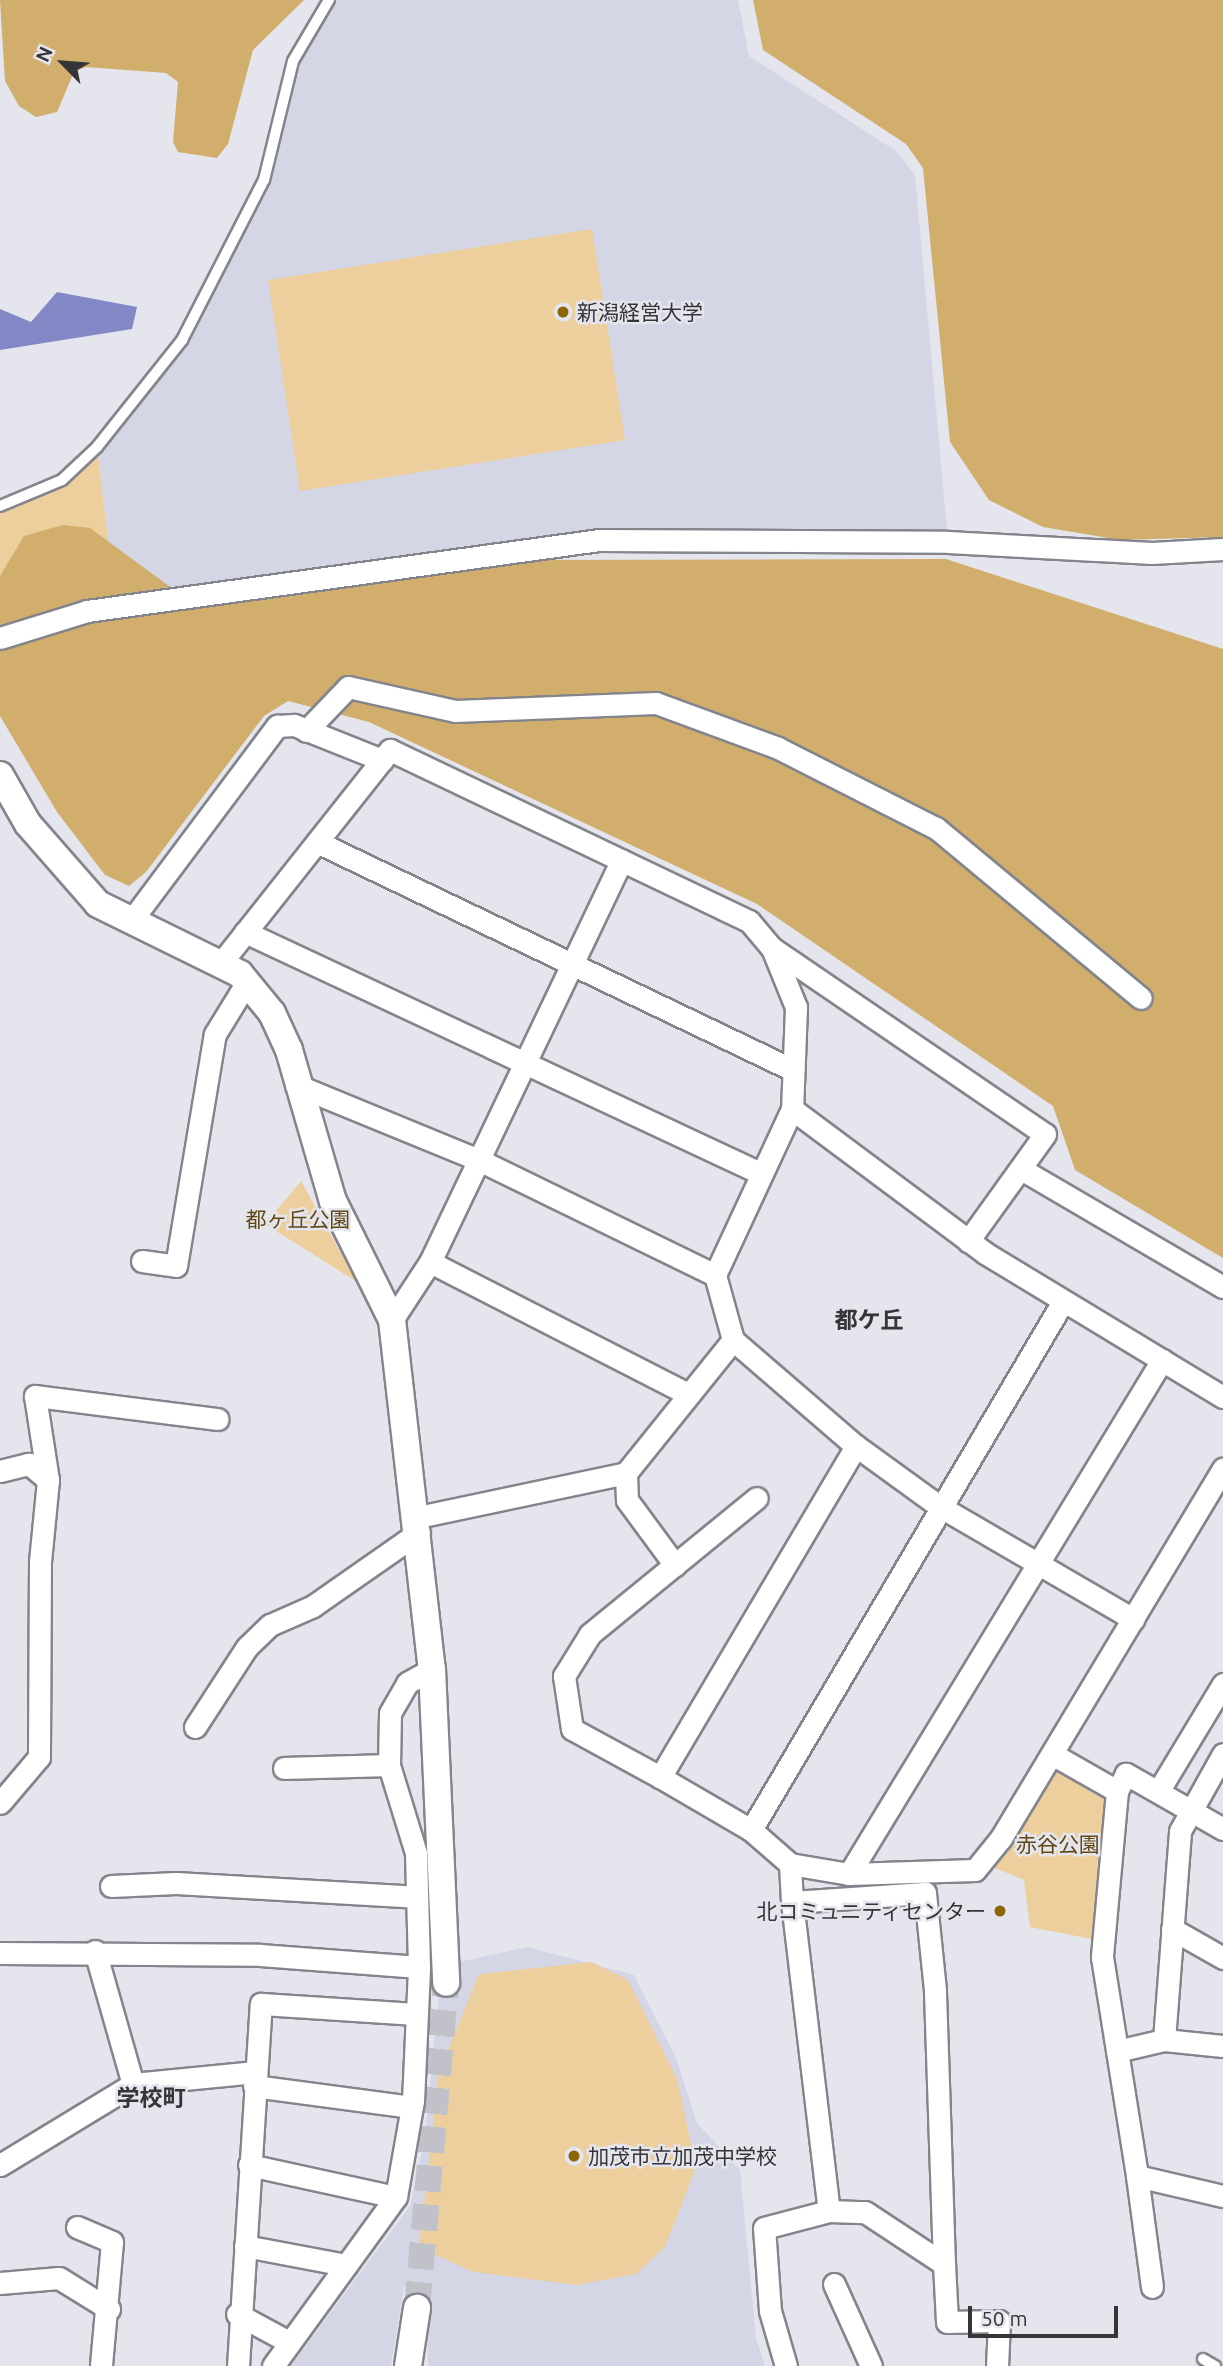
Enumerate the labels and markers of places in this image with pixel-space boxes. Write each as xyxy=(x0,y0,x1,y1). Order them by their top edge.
place label: 新潟経営大学 xyxy=(577,299,703,325)
marker: 新潟経営大学 xyxy=(555,304,571,320)
place label: 北コミュニティセンター xyxy=(755,1898,986,1924)
marker: 北コミュニティセンター xyxy=(992,1903,1008,1919)
place label: 加茂市立加茂中学校 xyxy=(588,2143,777,2169)
marker: 加茂市立加茂中学校 xyxy=(566,2148,582,2164)

